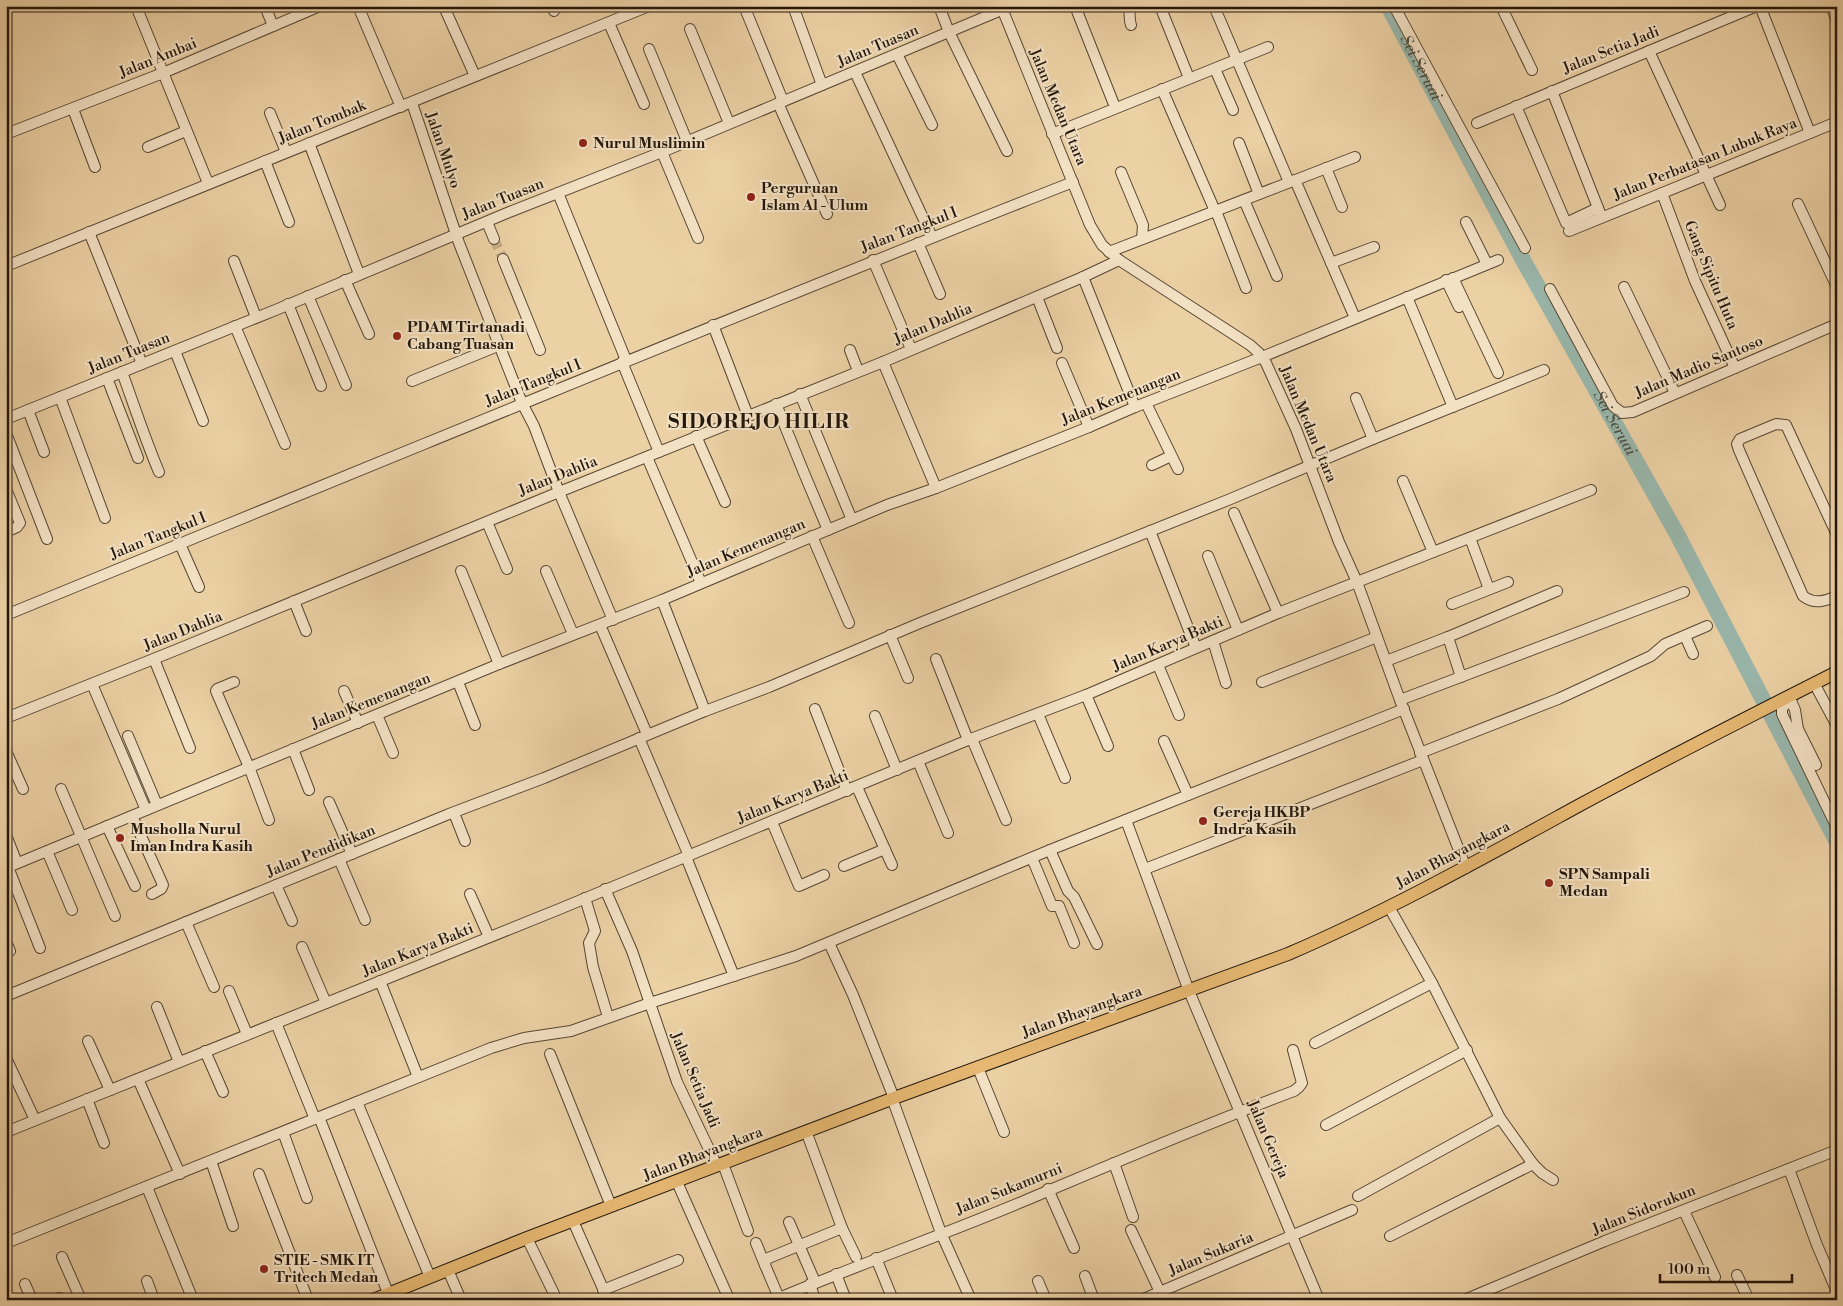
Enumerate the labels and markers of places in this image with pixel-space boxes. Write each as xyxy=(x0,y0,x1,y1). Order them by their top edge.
place label: Nurul Muslimin xyxy=(593,134,706,153)
marker: Nurul Muslimin xyxy=(577,137,589,149)
place label: Perguruan Islam Al - Ulum xyxy=(761,179,868,215)
marker: Perguruan Islam Al - Ulum xyxy=(745,191,757,203)
place label: PDAM Tirtanadi Cabang Tuasan xyxy=(407,318,525,354)
marker: PDAM Tirtanadi Cabang Tuasan xyxy=(391,330,403,342)
place label: Gereja HKBP Indra Kasih xyxy=(1213,803,1311,839)
marker: Gereja HKBP Indra Kasih xyxy=(1197,815,1209,827)
place label: Musholla Nurul Iman Indra Kasih xyxy=(130,820,253,856)
marker: Musholla Nurul Iman Indra Kasih xyxy=(114,832,126,844)
place label: SPN Sampali Medan xyxy=(1559,865,1650,901)
marker: SPN Sampali Medan xyxy=(1543,877,1555,889)
place label: STIE - SMK IT Tritech Medan xyxy=(274,1251,379,1287)
marker: STIE - SMK IT Tritech Medan xyxy=(258,1263,270,1275)

